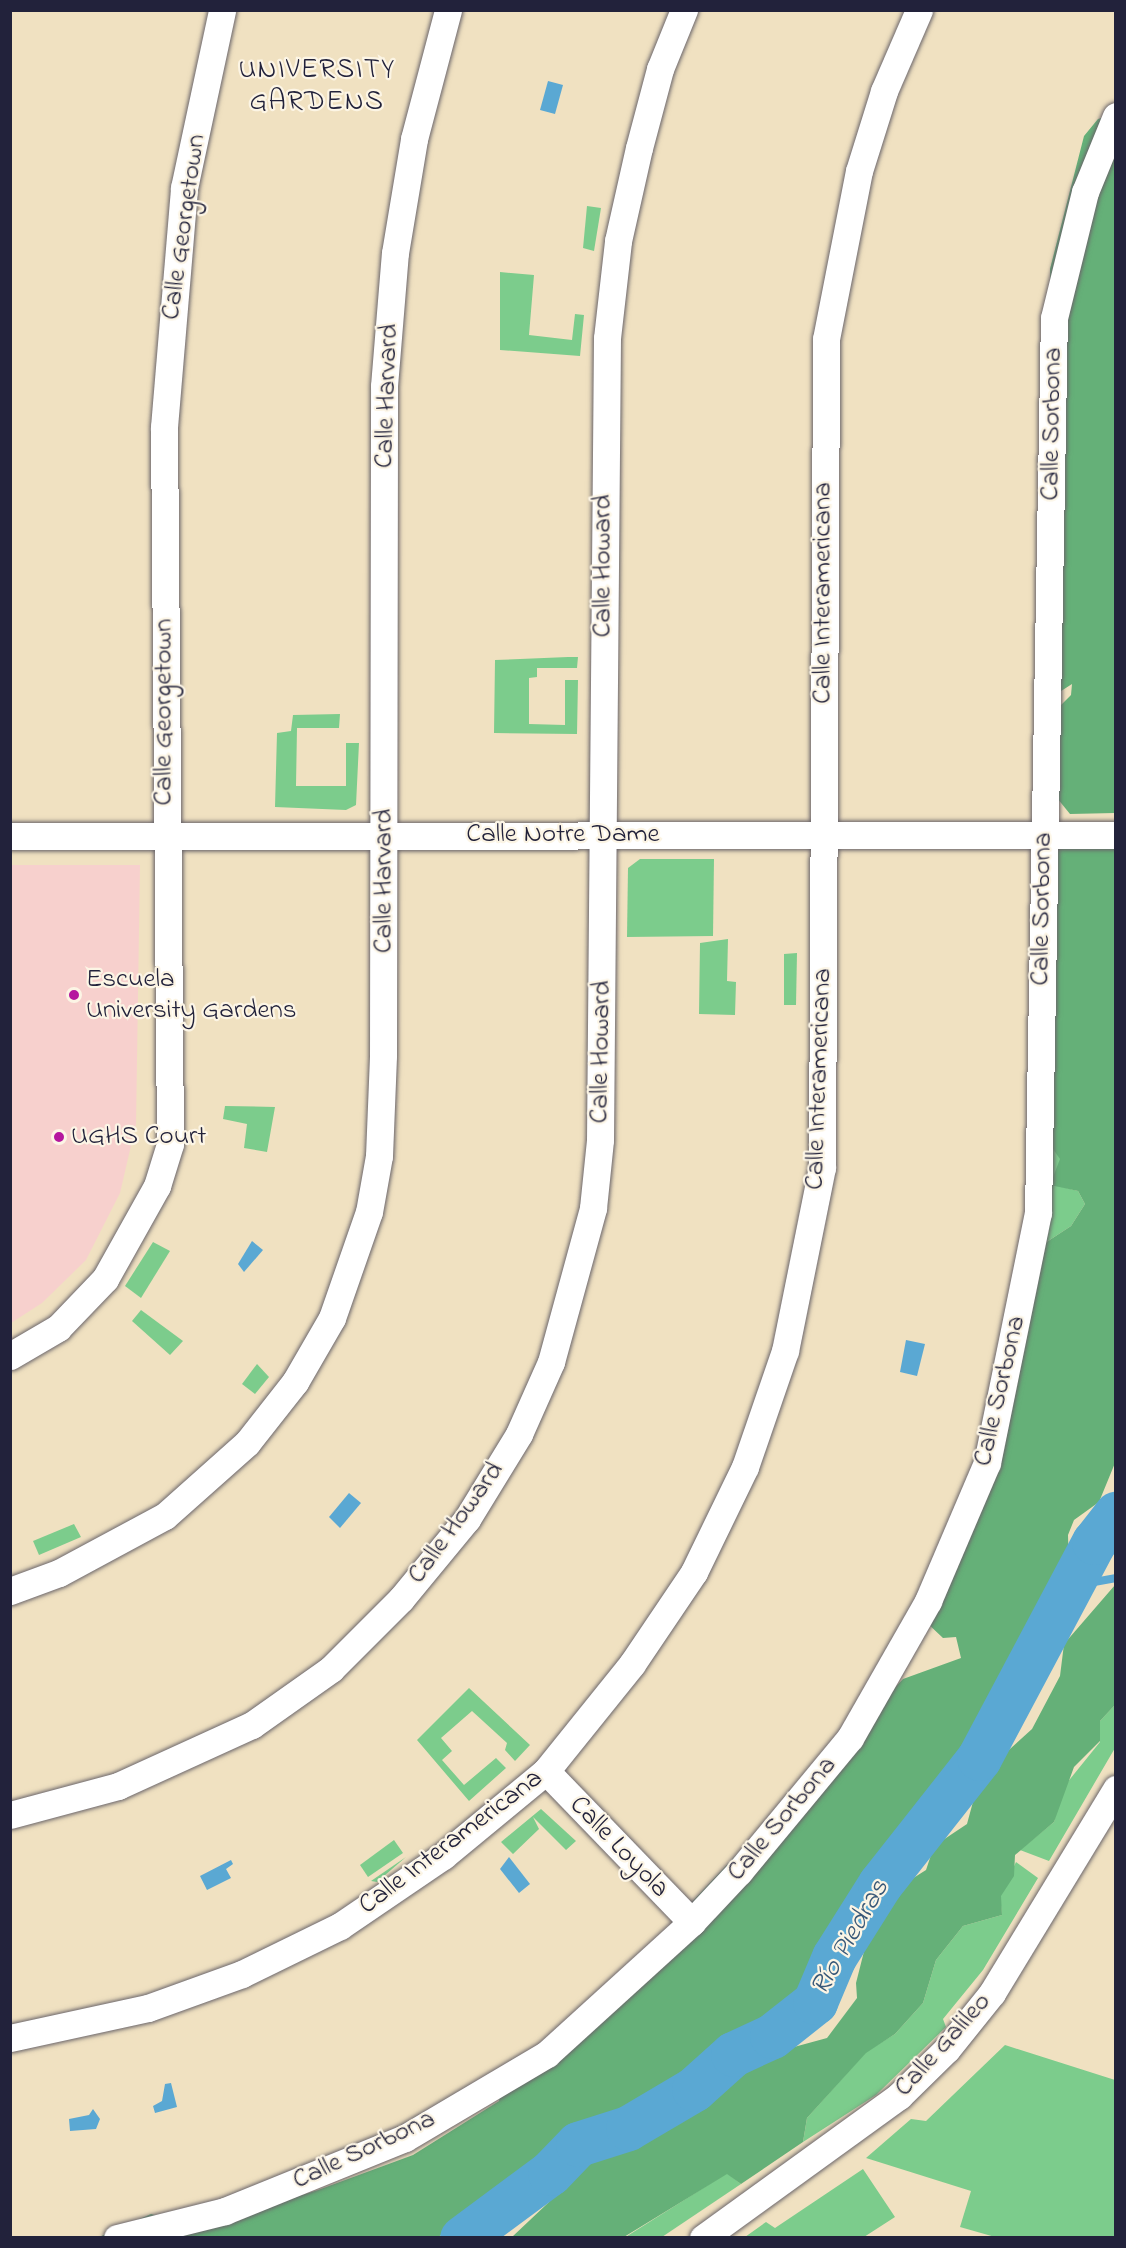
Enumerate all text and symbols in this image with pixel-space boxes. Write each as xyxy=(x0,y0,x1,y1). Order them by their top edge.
district label: UNIVERSITY GARDENS xyxy=(238,54,396,120)
street label: Calle Georgetown xyxy=(155,132,213,322)
street label: Calle Harvard xyxy=(368,323,406,469)
street label: Calle Sorbona xyxy=(1034,347,1070,501)
street label: Calle Interamericana xyxy=(807,482,839,704)
street label: Calle Howard xyxy=(587,495,619,637)
street label: Calle Georgetown xyxy=(148,618,180,806)
street label: Calle Harvard xyxy=(368,809,400,953)
street label: Calle Notre Dame xyxy=(466,819,660,851)
street label: Calle Sorbona xyxy=(1024,832,1060,986)
place label: Escuela University Gardens xyxy=(86,963,297,1026)
street label: Calle Interamericana xyxy=(799,968,839,1190)
street label: Calle Howard xyxy=(584,980,618,1124)
marker: Escuela University Gardens xyxy=(67,988,81,1002)
place label: UGHS Court xyxy=(71,1121,206,1153)
marker: UGHS Court xyxy=(52,1130,66,1144)
street label: Calle Sorbona xyxy=(967,1313,1033,1469)
street label: Calle Howard xyxy=(401,1456,511,1590)
street label: Calle Sorbona xyxy=(720,1750,844,1888)
street label: Calle Interamericana xyxy=(353,1762,549,1922)
street label: Calle Loyola xyxy=(562,1789,676,1905)
water label: Río Piedras xyxy=(804,1874,898,2002)
street label: Calle Galileo xyxy=(888,1986,998,2104)
street label: Calle Sorbona xyxy=(288,2103,440,2197)

